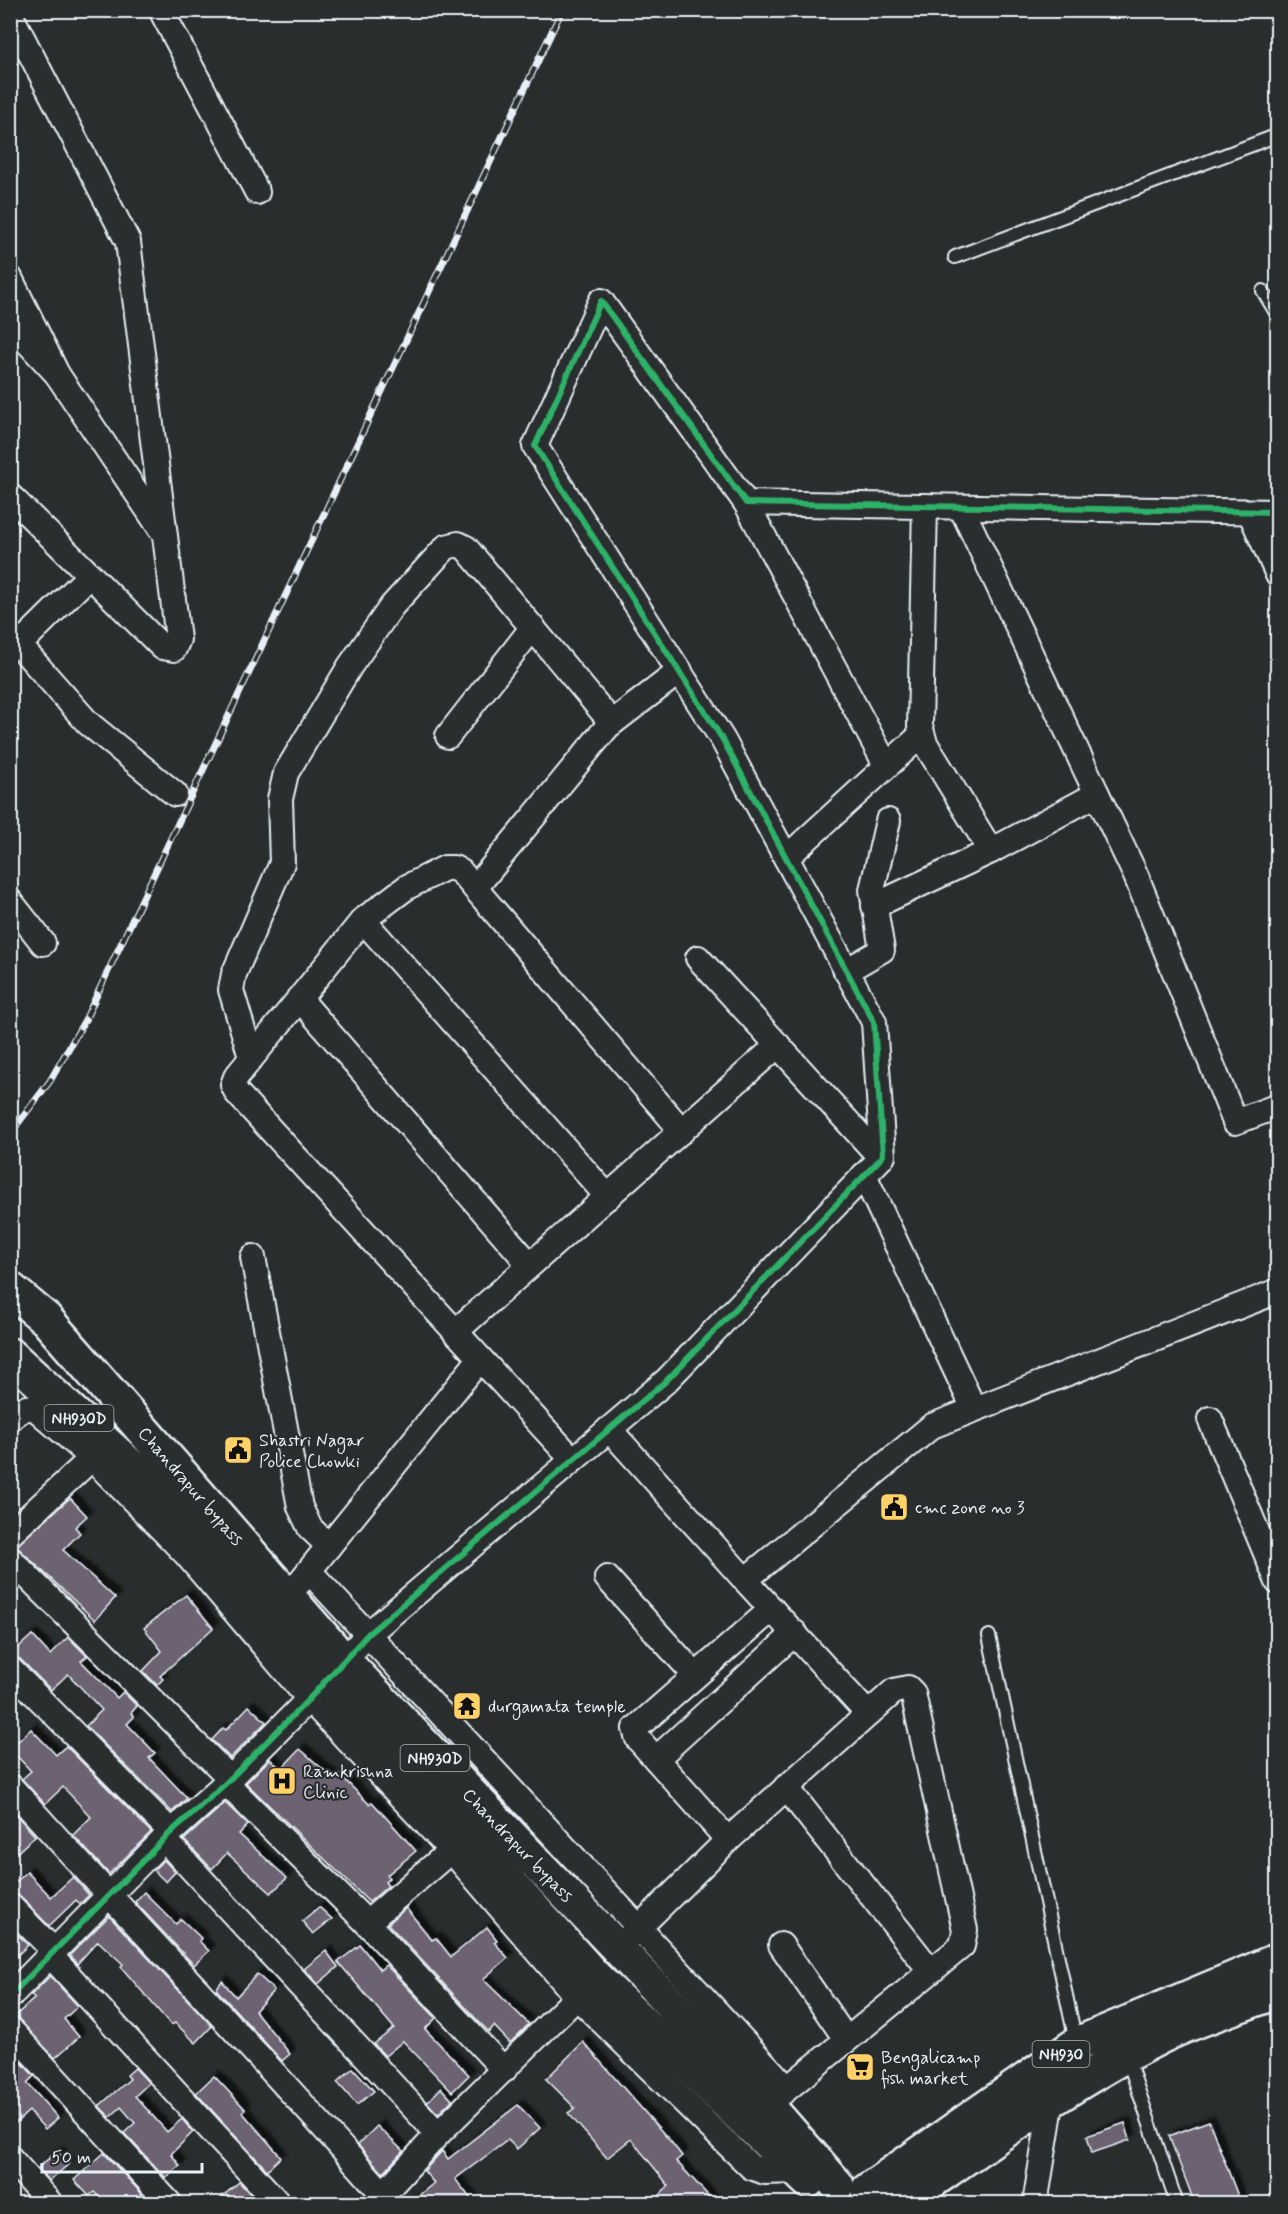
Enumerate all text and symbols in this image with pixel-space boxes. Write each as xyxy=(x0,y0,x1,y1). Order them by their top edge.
road number: NH930D xyxy=(44,1405,113,1431)
street label: Chandrapur bypass xyxy=(132,1422,249,1551)
place label: Shastri Nagar Police Chowki xyxy=(259,1429,365,1474)
public building icon: Shastri Nagar Police Chowki xyxy=(222,1434,254,1466)
public building icon: cmc zone no 3 xyxy=(878,1491,910,1523)
place label: cmc zone no 3 xyxy=(915,1496,1025,1520)
temple icon: durgamata temple xyxy=(451,1690,483,1722)
place label: durgamata temple xyxy=(488,1695,626,1720)
road number: NH930D xyxy=(400,1745,470,1771)
place label: Ramkrishna Clinic xyxy=(303,1760,393,1805)
hospital icon: Ramkrishna Clinic xyxy=(266,1765,298,1797)
street label: Chandrapur bypass xyxy=(457,1783,578,1908)
road number: NH930 xyxy=(1032,2041,1090,2067)
place label: Bengalicamp fish market xyxy=(881,2046,980,2091)
supermarket icon: Bengalicamp fish market xyxy=(844,2051,876,2083)
scale bar xyxy=(42,2136,202,2174)
text: 50 m xyxy=(51,2146,91,2170)

